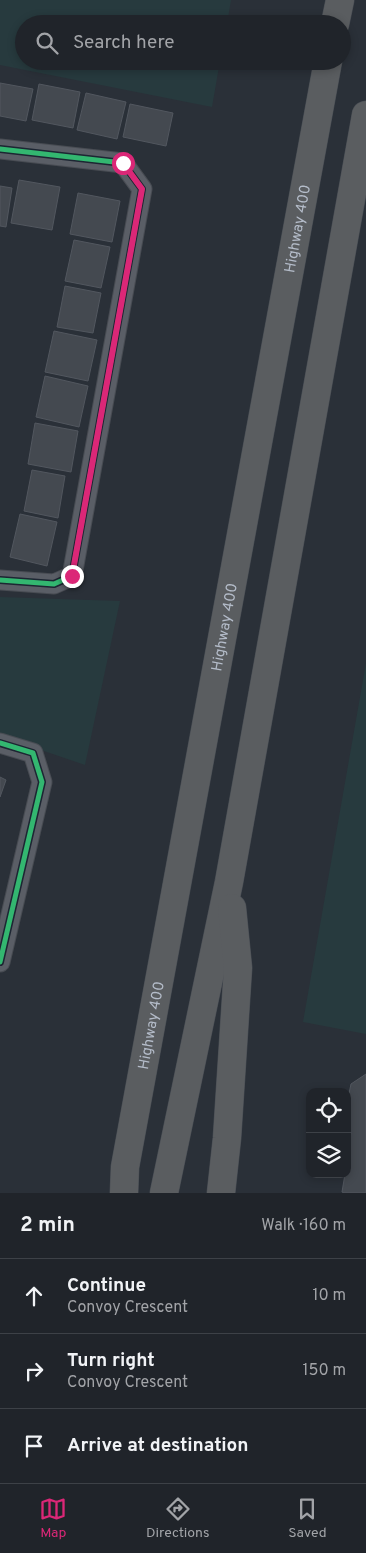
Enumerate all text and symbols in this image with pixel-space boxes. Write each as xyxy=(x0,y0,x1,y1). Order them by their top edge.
search box xyxy=(15,15,351,70)
icon: search xyxy=(33,29,61,57)
text: Search here xyxy=(73,31,175,55)
route start xyxy=(112,152,135,175)
street label: Highway 400 xyxy=(281,183,316,275)
route end xyxy=(61,565,84,588)
street label: Highway 400 xyxy=(208,582,243,673)
street label: Highway 400 xyxy=(135,980,170,1071)
map controls xyxy=(306,1088,351,1178)
button: locate xyxy=(306,1088,351,1133)
button: layers xyxy=(306,1133,351,1178)
text: 2 min xyxy=(20,1212,75,1239)
text: Walk · 160 m xyxy=(261,1216,346,1236)
text: Continue xyxy=(67,1274,146,1298)
icon: ahead xyxy=(20,1282,48,1310)
text: 10 m xyxy=(312,1286,346,1306)
text: Convoy Crescent xyxy=(67,1298,188,1318)
text: Turn right xyxy=(67,1349,155,1373)
icon: right xyxy=(20,1357,48,1385)
text: 150 m xyxy=(303,1361,346,1381)
text: Convoy Crescent xyxy=(67,1373,188,1393)
icon: arrive xyxy=(20,1432,48,1460)
text: Arrive at destination xyxy=(67,1434,248,1458)
tab: Map xyxy=(39,1495,67,1542)
tab: Directions xyxy=(146,1495,210,1542)
tab: Saved xyxy=(288,1495,327,1542)

